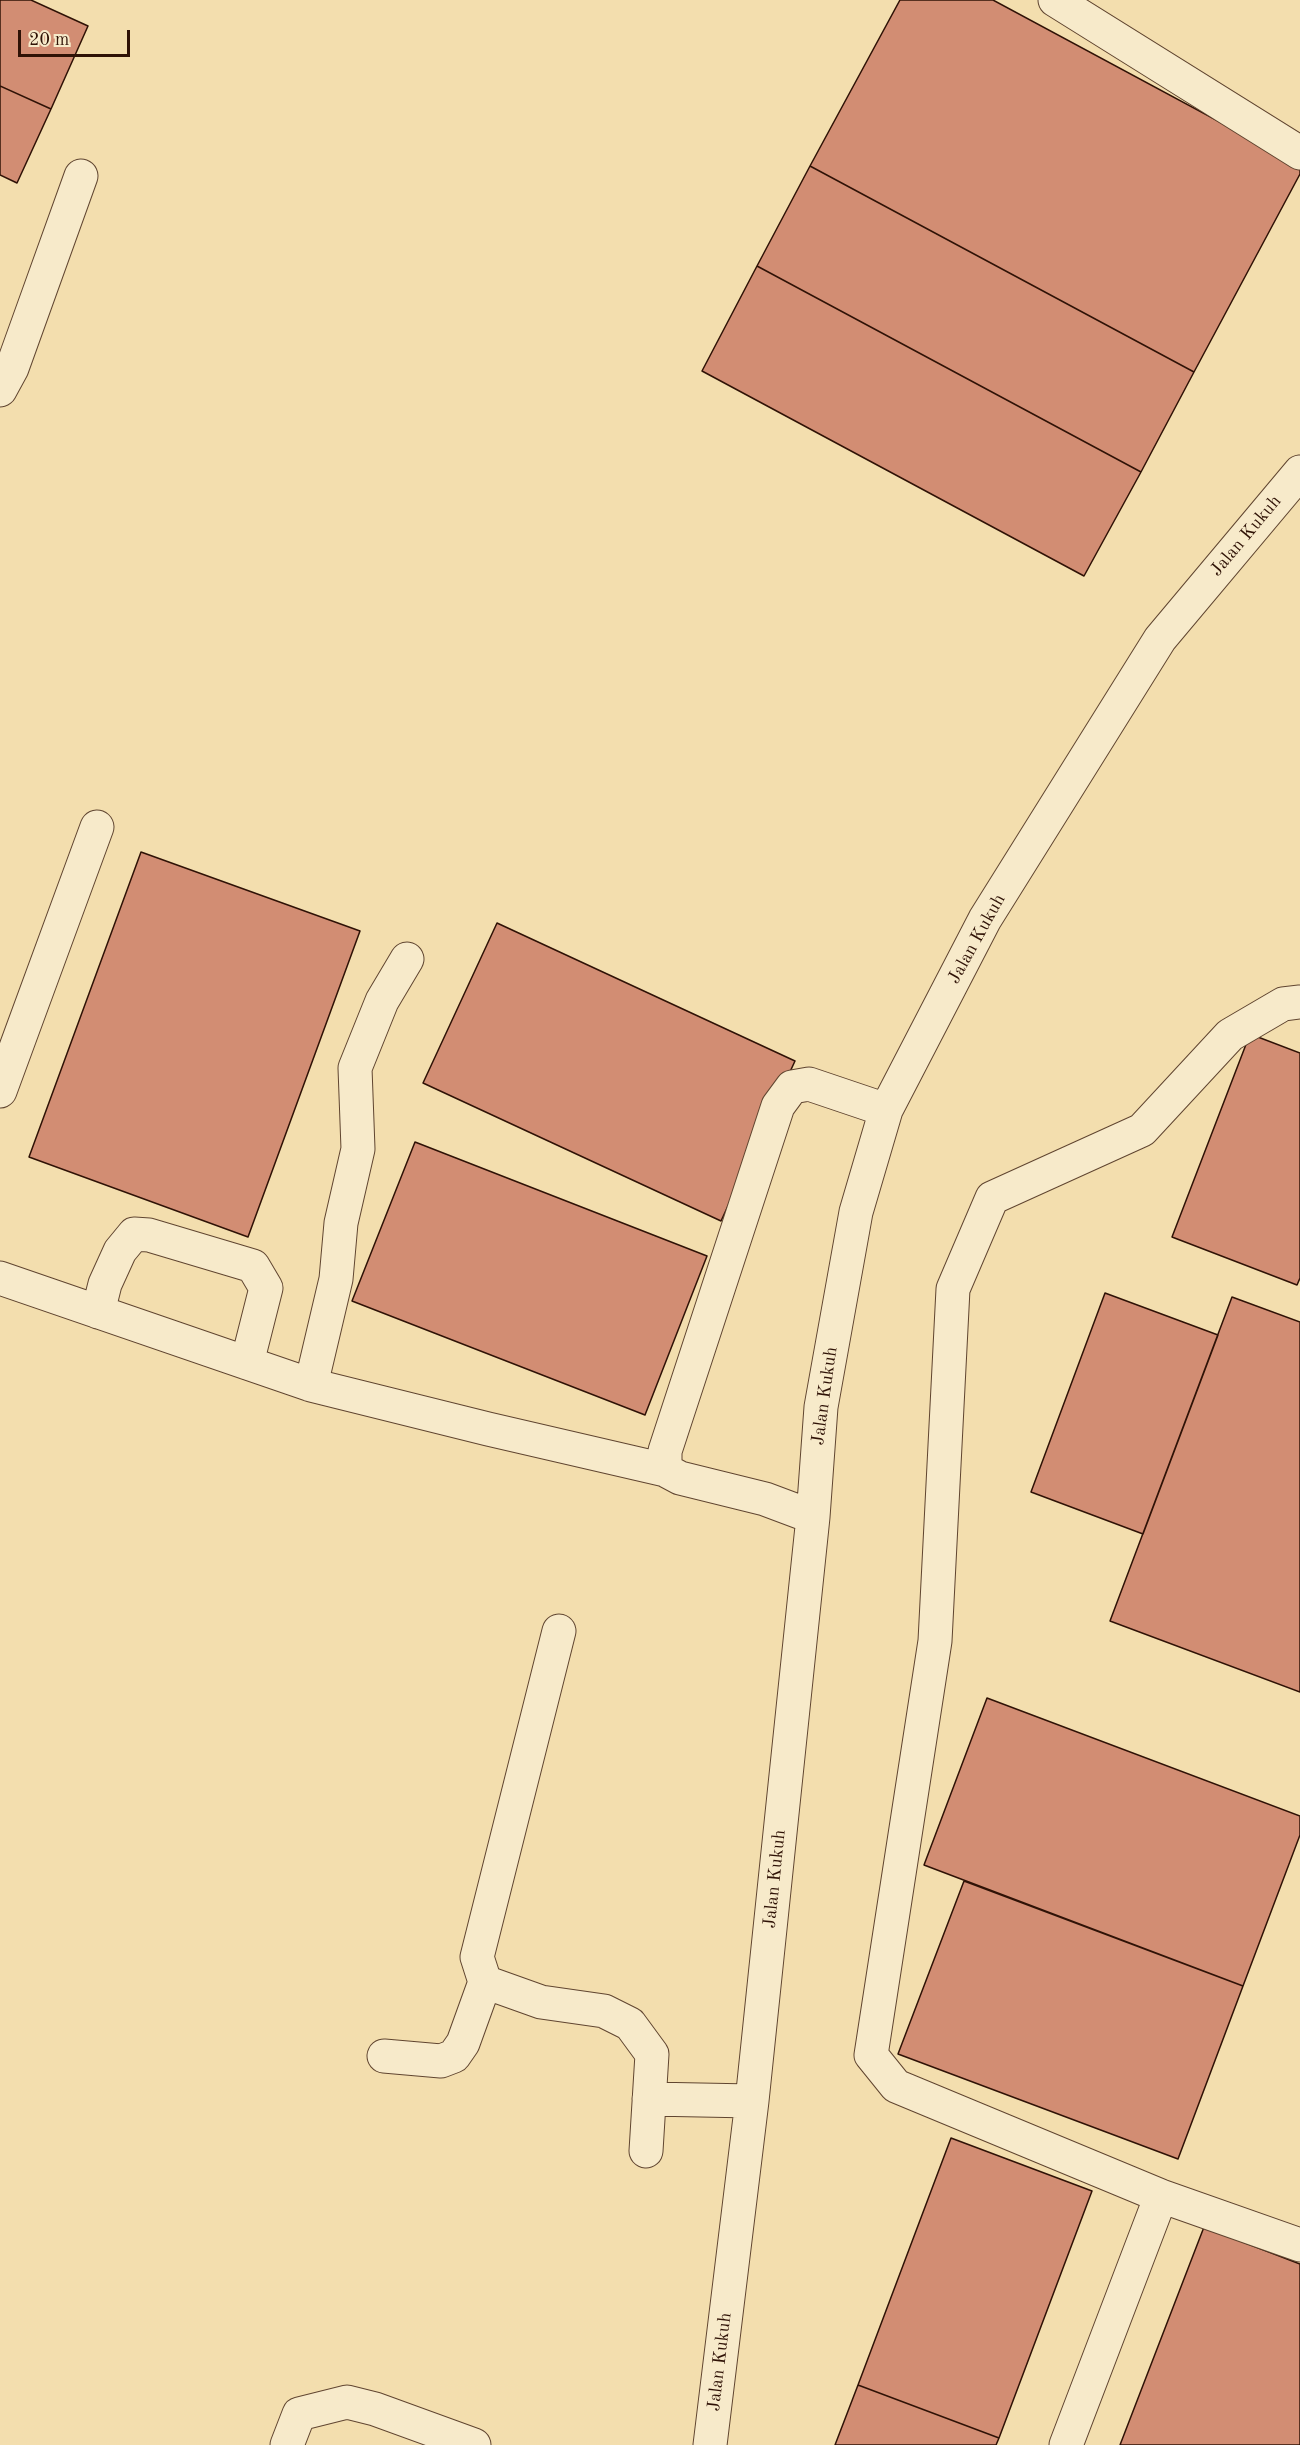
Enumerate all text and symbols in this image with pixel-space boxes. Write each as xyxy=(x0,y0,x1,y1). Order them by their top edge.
scale bar xyxy=(21,18,134,56)
text: 20 m xyxy=(29,31,69,49)
street label: Jalan Kukuh xyxy=(1206,491,1286,581)
street label: Jalan Kukuh xyxy=(944,890,1010,988)
street label: Jalan Kukuh xyxy=(807,1345,843,1447)
street label: Jalan Kukuh xyxy=(759,1829,791,1929)
street label: Jalan Kukuh xyxy=(703,2311,737,2413)

